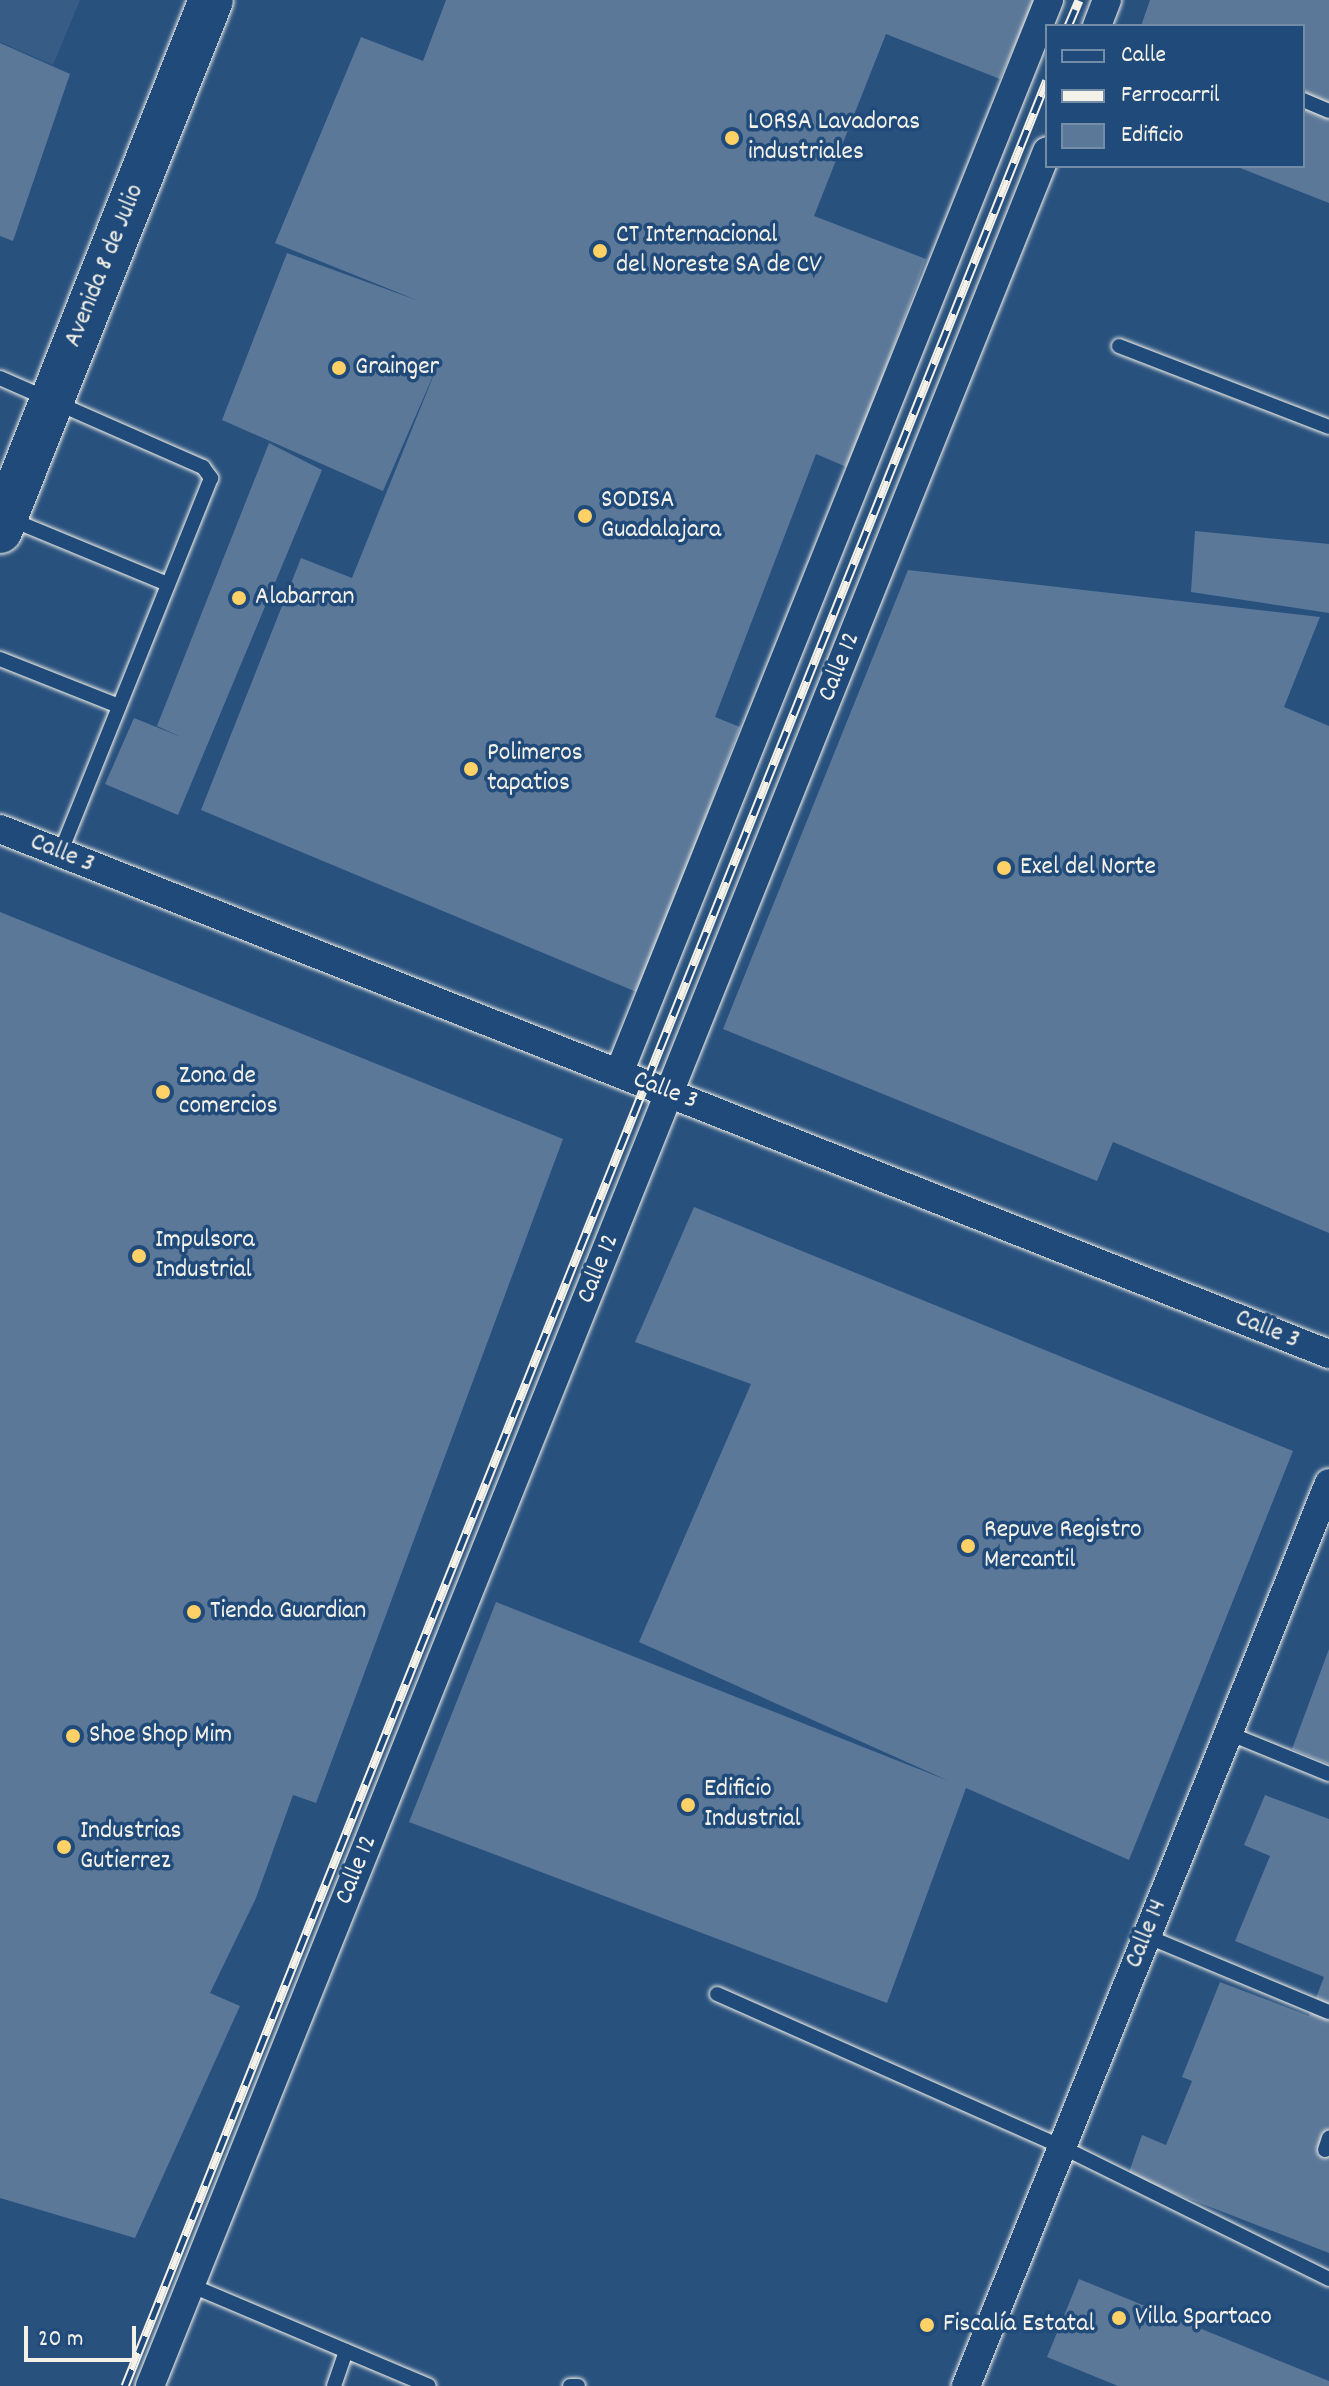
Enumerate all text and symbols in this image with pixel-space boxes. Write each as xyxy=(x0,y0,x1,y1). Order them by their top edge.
legend xyxy=(1045,24,1305,168)
text: Calle xyxy=(1121,39,1166,73)
text: Ferrocarril xyxy=(1121,79,1220,113)
place label: LORSA Lavadoras industriales xyxy=(748,107,920,168)
text: Edificio xyxy=(1121,119,1183,153)
marker: LORSA Lavadoras industriales xyxy=(723,129,741,147)
street label: Avenida 8 de Julio xyxy=(58,180,152,352)
place label: CT Internacional del Noreste SA de CV xyxy=(616,220,822,282)
marker: CT Internacional del Noreste SA de CV xyxy=(591,242,609,260)
place label: Grainger xyxy=(355,352,439,384)
marker: Grainger xyxy=(330,359,348,377)
place label: SODISA Guadalajara xyxy=(601,485,721,546)
marker: SODISA Guadalajara xyxy=(576,507,594,525)
place label: Alabarran xyxy=(255,582,355,614)
marker: Alabarran xyxy=(230,589,248,607)
street label: Calle 12 xyxy=(812,628,868,706)
place label: Polimeros tapatios xyxy=(487,738,583,800)
marker: Polimeros tapatios xyxy=(462,760,480,778)
street label: Calle 3 xyxy=(25,827,99,881)
place label: Exel del Norte xyxy=(1020,852,1156,884)
marker: Exel del Norte xyxy=(995,859,1013,877)
place label: Zona de comercios xyxy=(179,1061,278,1122)
street label: Calle 3 xyxy=(628,1065,702,1117)
marker: Zona de comercios xyxy=(154,1083,172,1101)
place label: Impulsora Industrial xyxy=(155,1225,255,1286)
street label: Calle 12 xyxy=(571,1230,627,1308)
marker: Impulsora Industrial xyxy=(130,1247,148,1265)
street label: Calle 3 xyxy=(1230,1303,1304,1357)
place label: Repuve Registro Mercantil xyxy=(984,1515,1142,1576)
marker: Repuve Registro Mercantil xyxy=(959,1537,977,1555)
place label: Tienda Guardian xyxy=(210,1596,366,1628)
marker: Tienda Guardian xyxy=(185,1603,203,1621)
place label: Shoe Shop Mim xyxy=(89,1720,232,1752)
marker: Shoe Shop Mim xyxy=(64,1727,82,1745)
place label: Edificio Industrial xyxy=(704,1774,801,1836)
marker: Edificio Industrial xyxy=(679,1796,697,1814)
place label: Industrias Gutierrez xyxy=(80,1816,182,1878)
street label: Calle 12 xyxy=(329,1831,385,1909)
marker: Industrias Gutierrez xyxy=(55,1838,73,1856)
street label: Calle 14 xyxy=(1119,1895,1175,1973)
place label: Villa Spartaco xyxy=(1135,2302,1272,2334)
place label: Fiscalía Estatal xyxy=(943,2309,1095,2341)
marker: Villa Spartaco xyxy=(1110,2309,1128,2327)
scale bar xyxy=(28,2310,140,2360)
marker: Fiscalía Estatal xyxy=(918,2316,936,2334)
text: 20 m xyxy=(38,2323,84,2357)

